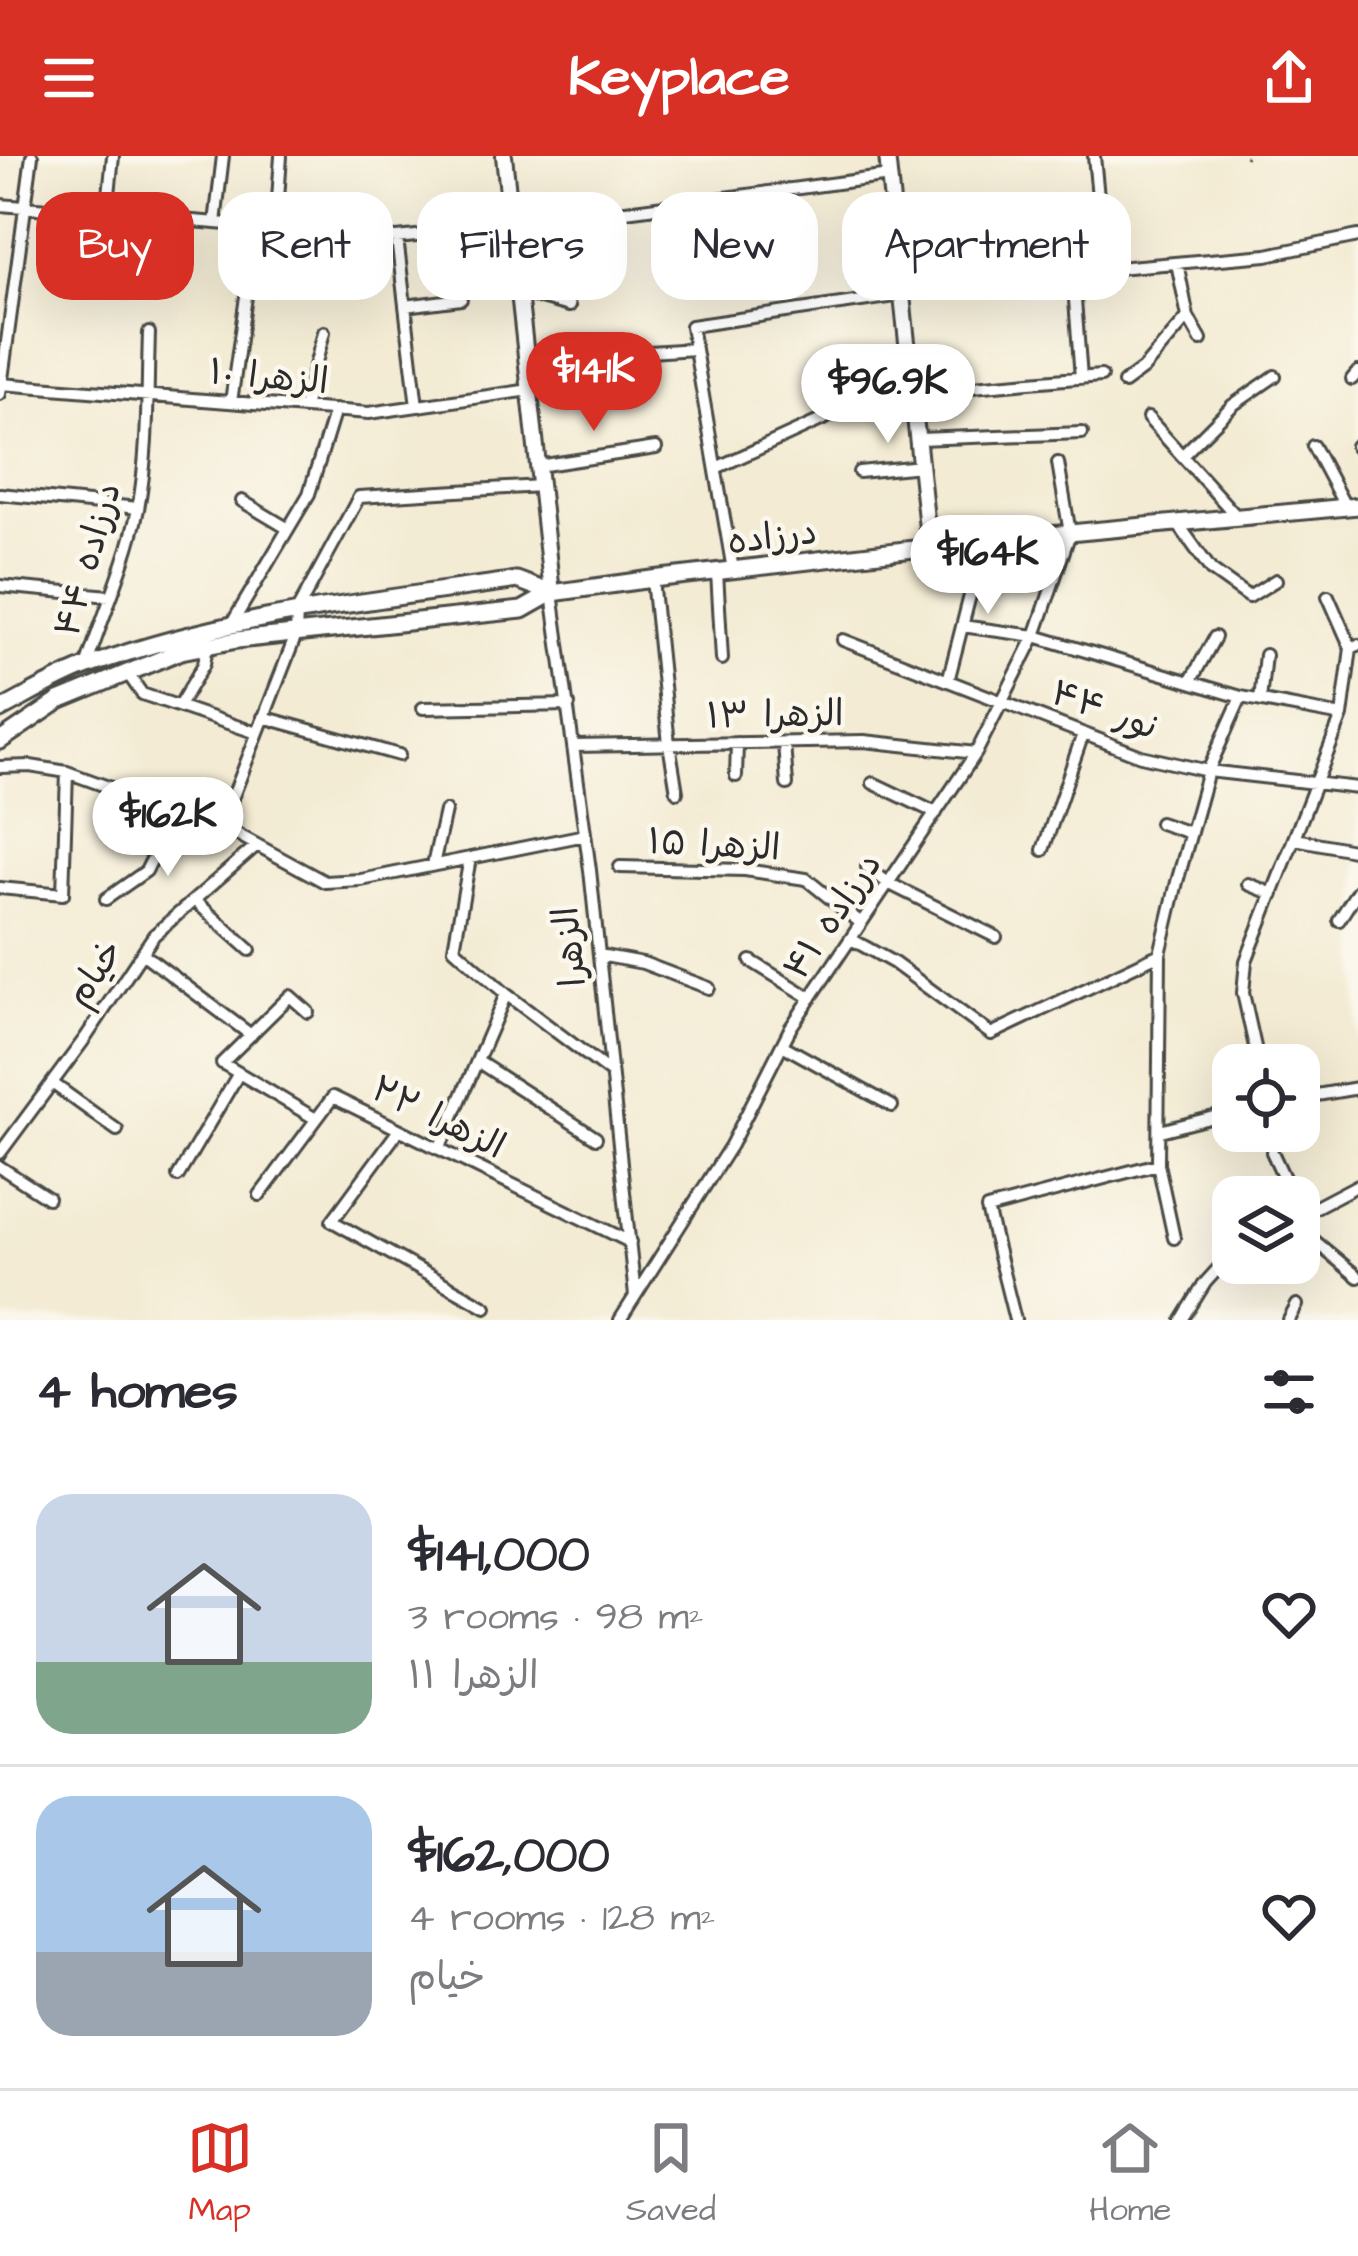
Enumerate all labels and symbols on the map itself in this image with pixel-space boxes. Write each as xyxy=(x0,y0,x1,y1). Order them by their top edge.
pin: $141K xyxy=(510,332,678,434)
pin: $96.9K xyxy=(790,344,986,446)
street label: الزهرا ۱۰ xyxy=(207,347,330,408)
street label: درزاده ۴۴ xyxy=(42,477,135,643)
street label: درزاده xyxy=(725,507,820,568)
pin: $164K xyxy=(904,515,1072,617)
street label: نور ۴۴ xyxy=(1044,668,1165,753)
street label: الزهرا ۱۳ xyxy=(706,689,844,742)
pin: $162K xyxy=(84,777,252,879)
street label: الزهرا ۱۵ xyxy=(646,817,781,874)
street label: درزاده ۴۱ xyxy=(772,842,895,990)
street label: الزهرا xyxy=(541,904,600,989)
street label: خیام xyxy=(54,930,136,1017)
street label: الزهرا ۲۲ xyxy=(362,1064,513,1173)

